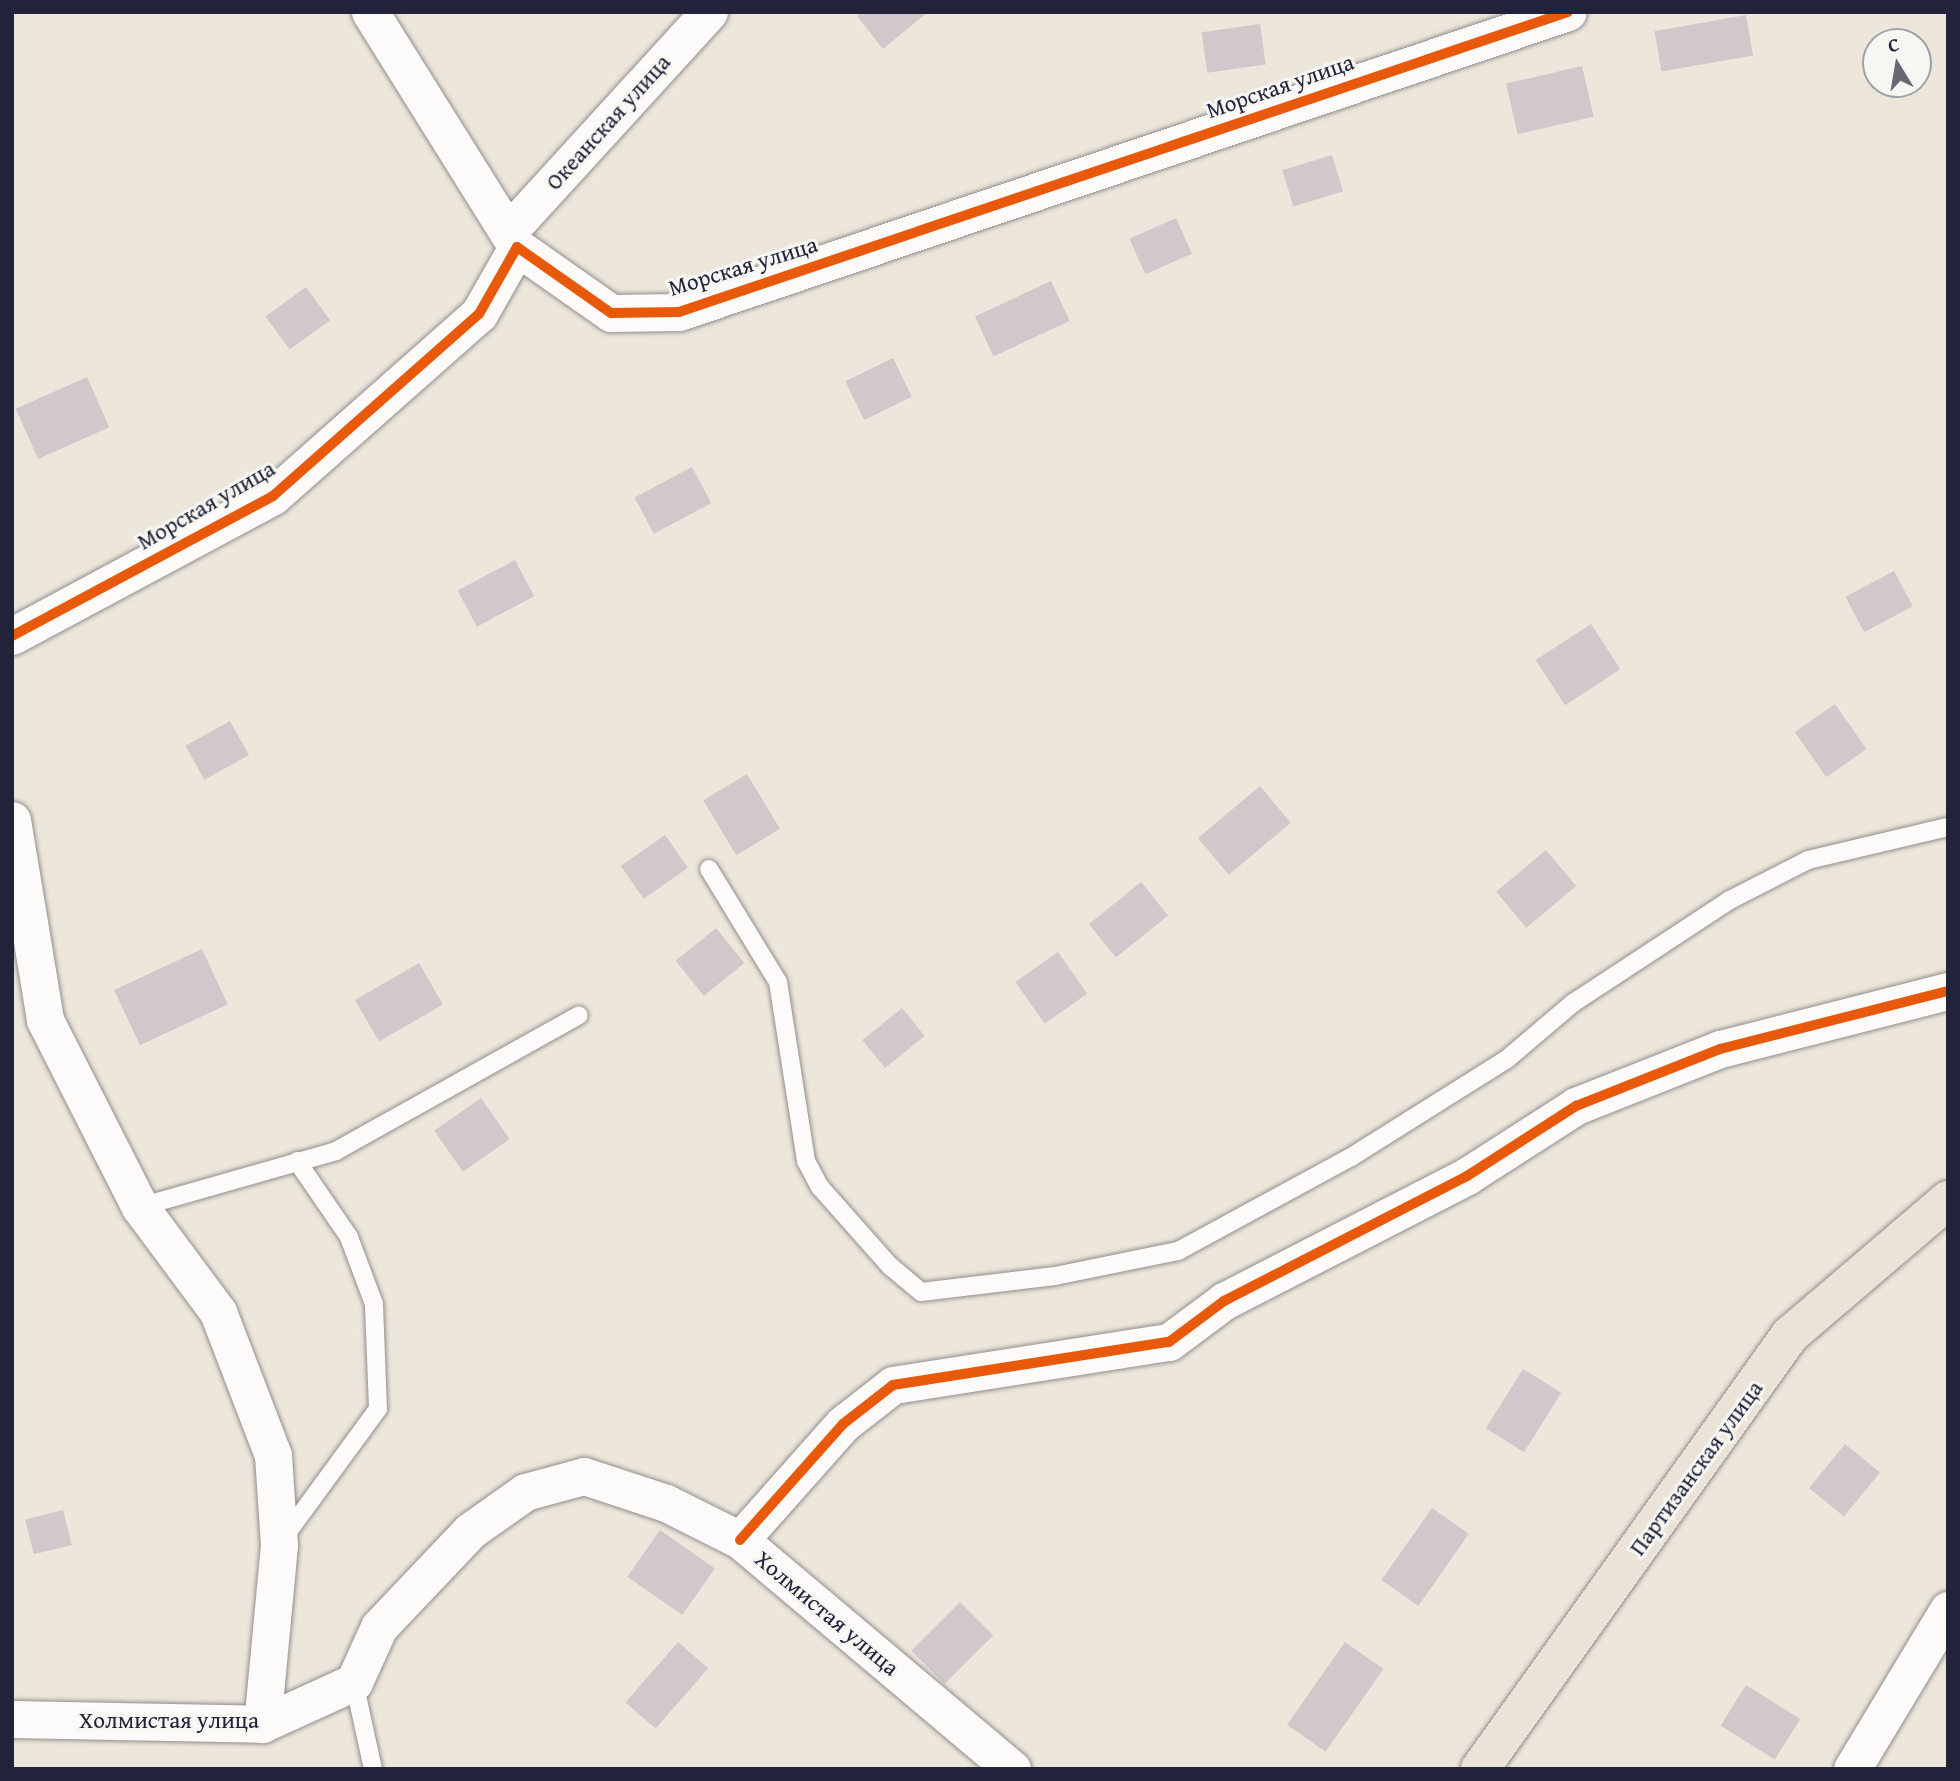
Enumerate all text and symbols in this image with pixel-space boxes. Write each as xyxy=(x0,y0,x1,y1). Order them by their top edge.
north arrow xyxy=(1862,28,1932,98)
text: С xyxy=(1885,30,1901,59)
street label: Океанская улица xyxy=(540,48,676,196)
street label: Морская улица xyxy=(1203,48,1357,124)
street label: Морская улица xyxy=(665,230,821,302)
street label: Морская улица xyxy=(132,455,280,555)
street label: Партизанская улица xyxy=(1623,1375,1769,1561)
street label: Холмистая улица xyxy=(749,1545,905,1681)
street label: Холмистая улица xyxy=(79,1706,259,1734)

